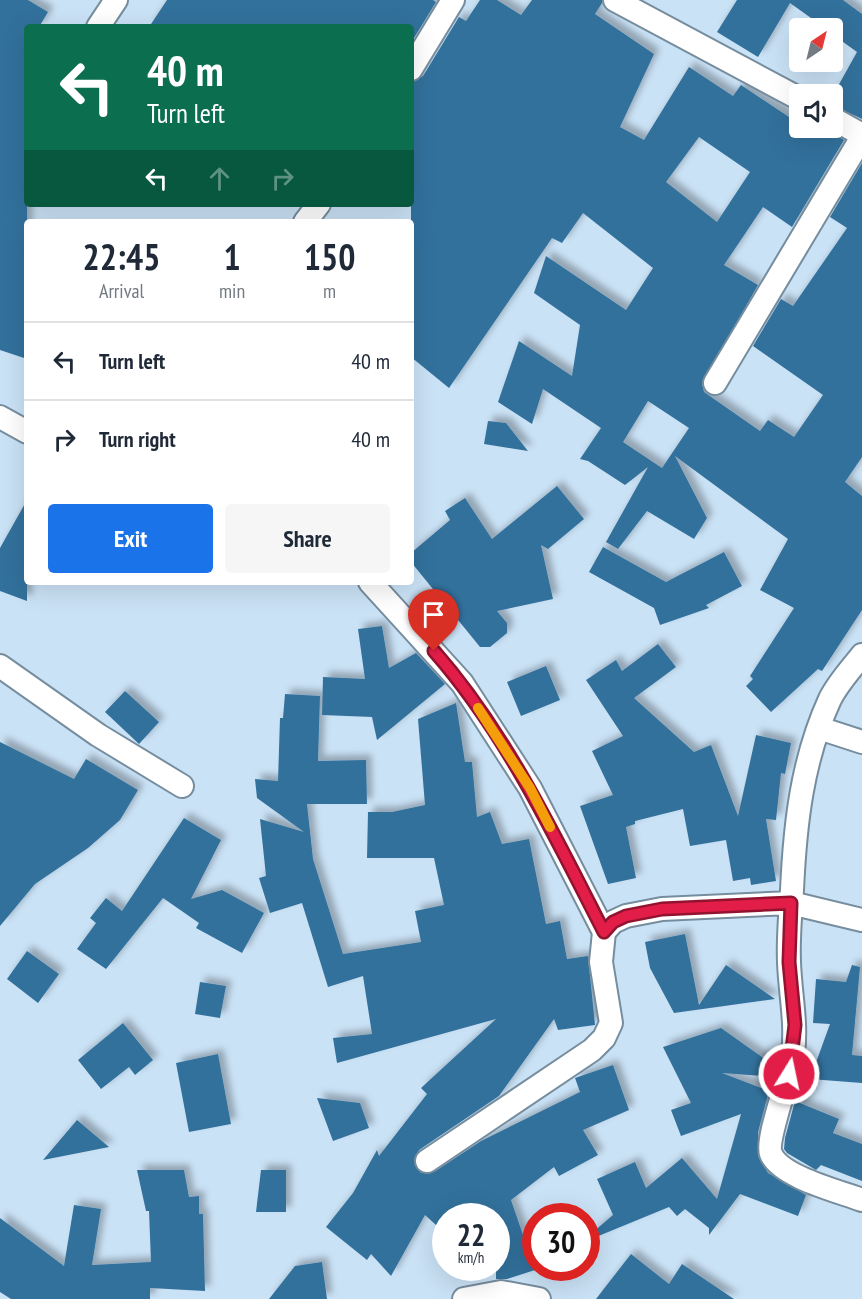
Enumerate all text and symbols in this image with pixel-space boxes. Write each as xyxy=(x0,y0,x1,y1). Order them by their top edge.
north arrow xyxy=(789,18,843,72)
map controls xyxy=(789,18,843,138)
text: 40 m xyxy=(147,43,224,98)
icon: left xyxy=(48,48,126,126)
button: sound xyxy=(789,84,843,138)
text: Turn left xyxy=(147,96,225,130)
icon: left xyxy=(140,162,173,195)
icon: ahead xyxy=(203,162,236,195)
icon: right xyxy=(266,162,299,195)
text: 22:45 xyxy=(83,233,160,280)
text: 1 xyxy=(223,233,241,280)
text: 150 xyxy=(304,233,355,280)
text: Arrival xyxy=(99,278,144,304)
text: min xyxy=(219,278,245,304)
text: m xyxy=(323,278,336,304)
icon: left xyxy=(48,345,81,378)
text: Turn left xyxy=(99,347,165,375)
text: 40 m xyxy=(351,347,390,375)
icon: right xyxy=(48,423,81,456)
text: Turn right xyxy=(99,425,176,453)
text: 40 m xyxy=(351,425,390,453)
button: Exit xyxy=(48,504,213,573)
button: Share xyxy=(225,504,390,573)
pin xyxy=(408,589,459,651)
icon: arrive xyxy=(417,598,450,631)
position arrow xyxy=(757,1042,821,1106)
speed limit sign: 30 xyxy=(522,1203,600,1281)
text: 22 xyxy=(457,1215,485,1254)
text: km/h xyxy=(458,1248,484,1267)

